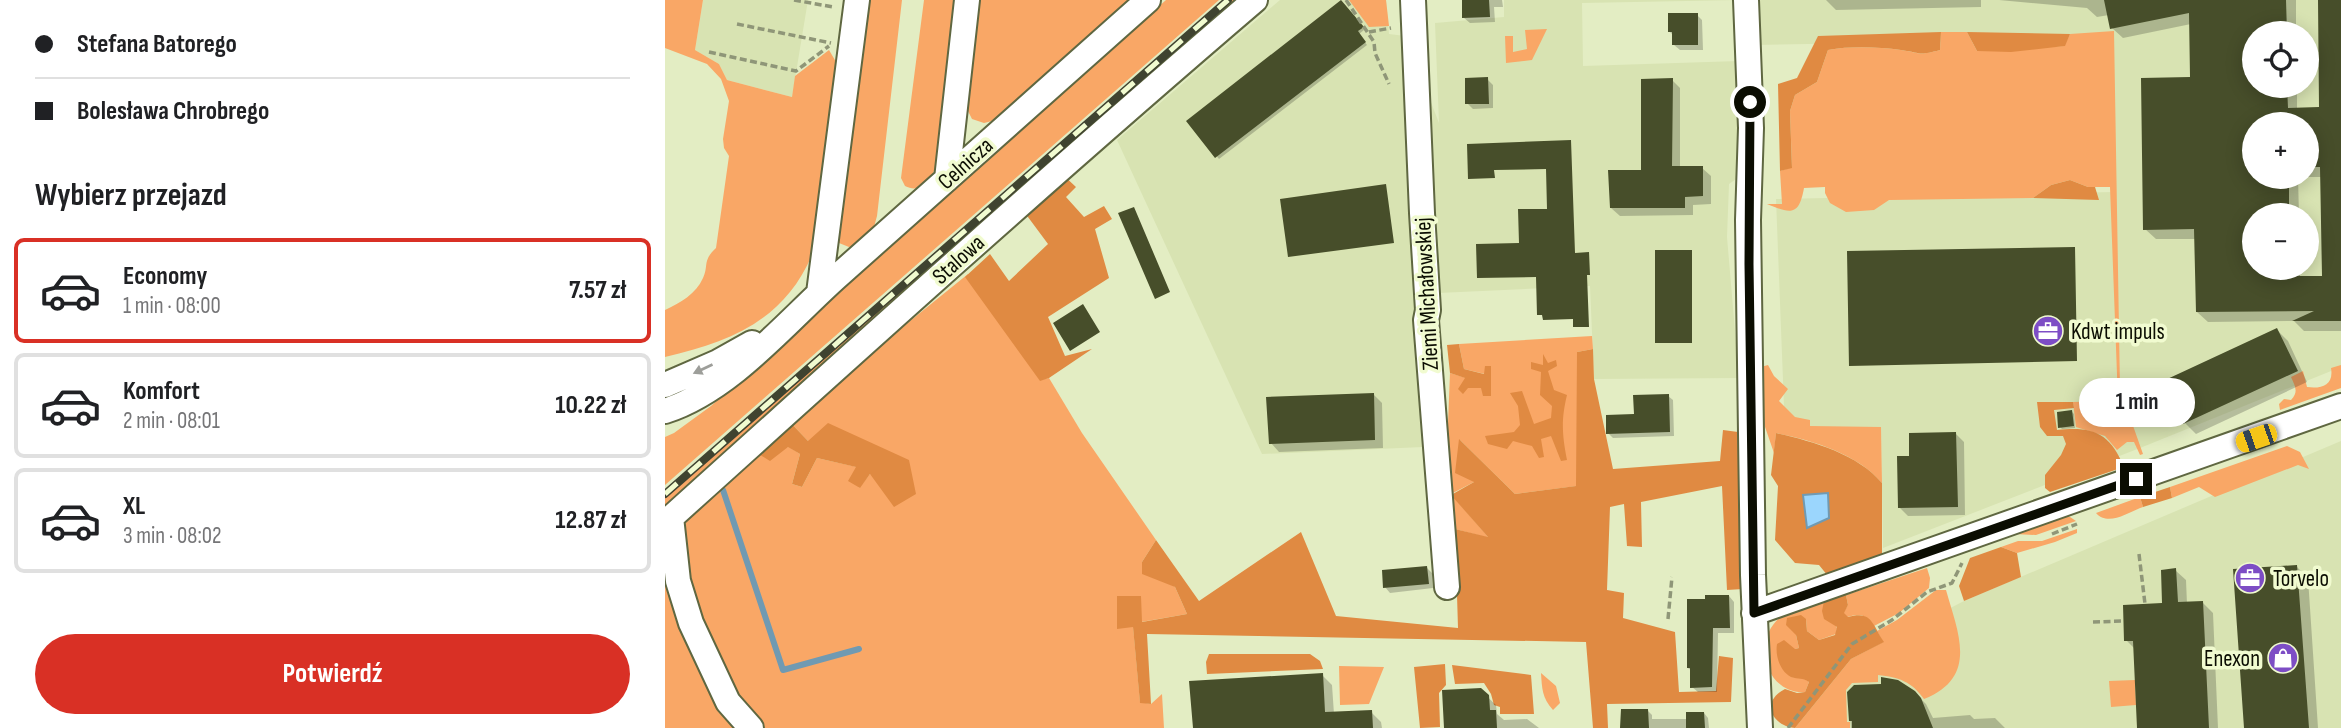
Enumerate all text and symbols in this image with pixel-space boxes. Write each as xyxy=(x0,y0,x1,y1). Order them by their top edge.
map controls xyxy=(2242,21,2319,280)
button: locate xyxy=(2242,21,2319,98)
text: Stefana Batorego xyxy=(77,29,237,60)
route start xyxy=(1734,86,1766,118)
text: Bolesława Chrobrego xyxy=(77,96,269,127)
button: + xyxy=(2242,112,2319,189)
street label: Celnicza xyxy=(932,132,999,196)
text: Wybierz przejazd xyxy=(35,176,227,215)
button: − xyxy=(2242,203,2319,280)
street label: Ziemi Michałowskiej xyxy=(1409,217,1445,371)
street label: Stalowa xyxy=(927,229,991,290)
icon: car xyxy=(39,259,102,322)
text: Economy xyxy=(123,261,207,292)
text: 7.57 zł xyxy=(569,275,626,306)
text: 1 min · 08:00 xyxy=(123,292,221,320)
office icon: Kdwt impuls xyxy=(2031,314,2065,348)
place label: Kdwt impuls xyxy=(2071,318,2165,346)
one-way arrow xyxy=(693,363,713,375)
icon: car xyxy=(39,374,102,437)
text: Komfort xyxy=(123,376,200,407)
callout: 1 min xyxy=(2078,378,2194,426)
text: 1 min xyxy=(2116,388,2158,416)
text: 10.22 zł xyxy=(555,390,626,421)
text: 2 min · 08:01 xyxy=(123,407,220,435)
car xyxy=(2233,421,2280,455)
route end xyxy=(2120,463,2152,495)
icon: car xyxy=(39,489,102,552)
text: XL xyxy=(123,491,145,522)
text: 12.87 zł xyxy=(555,505,626,536)
text: 3 min · 08:02 xyxy=(123,522,221,550)
office icon: Torvelo xyxy=(2233,561,2267,595)
place label: Torvelo xyxy=(2273,565,2329,593)
button: Potwierdź xyxy=(35,634,630,714)
shop icon: Enexon xyxy=(2266,641,2300,675)
place label: Enexon xyxy=(2204,645,2260,673)

